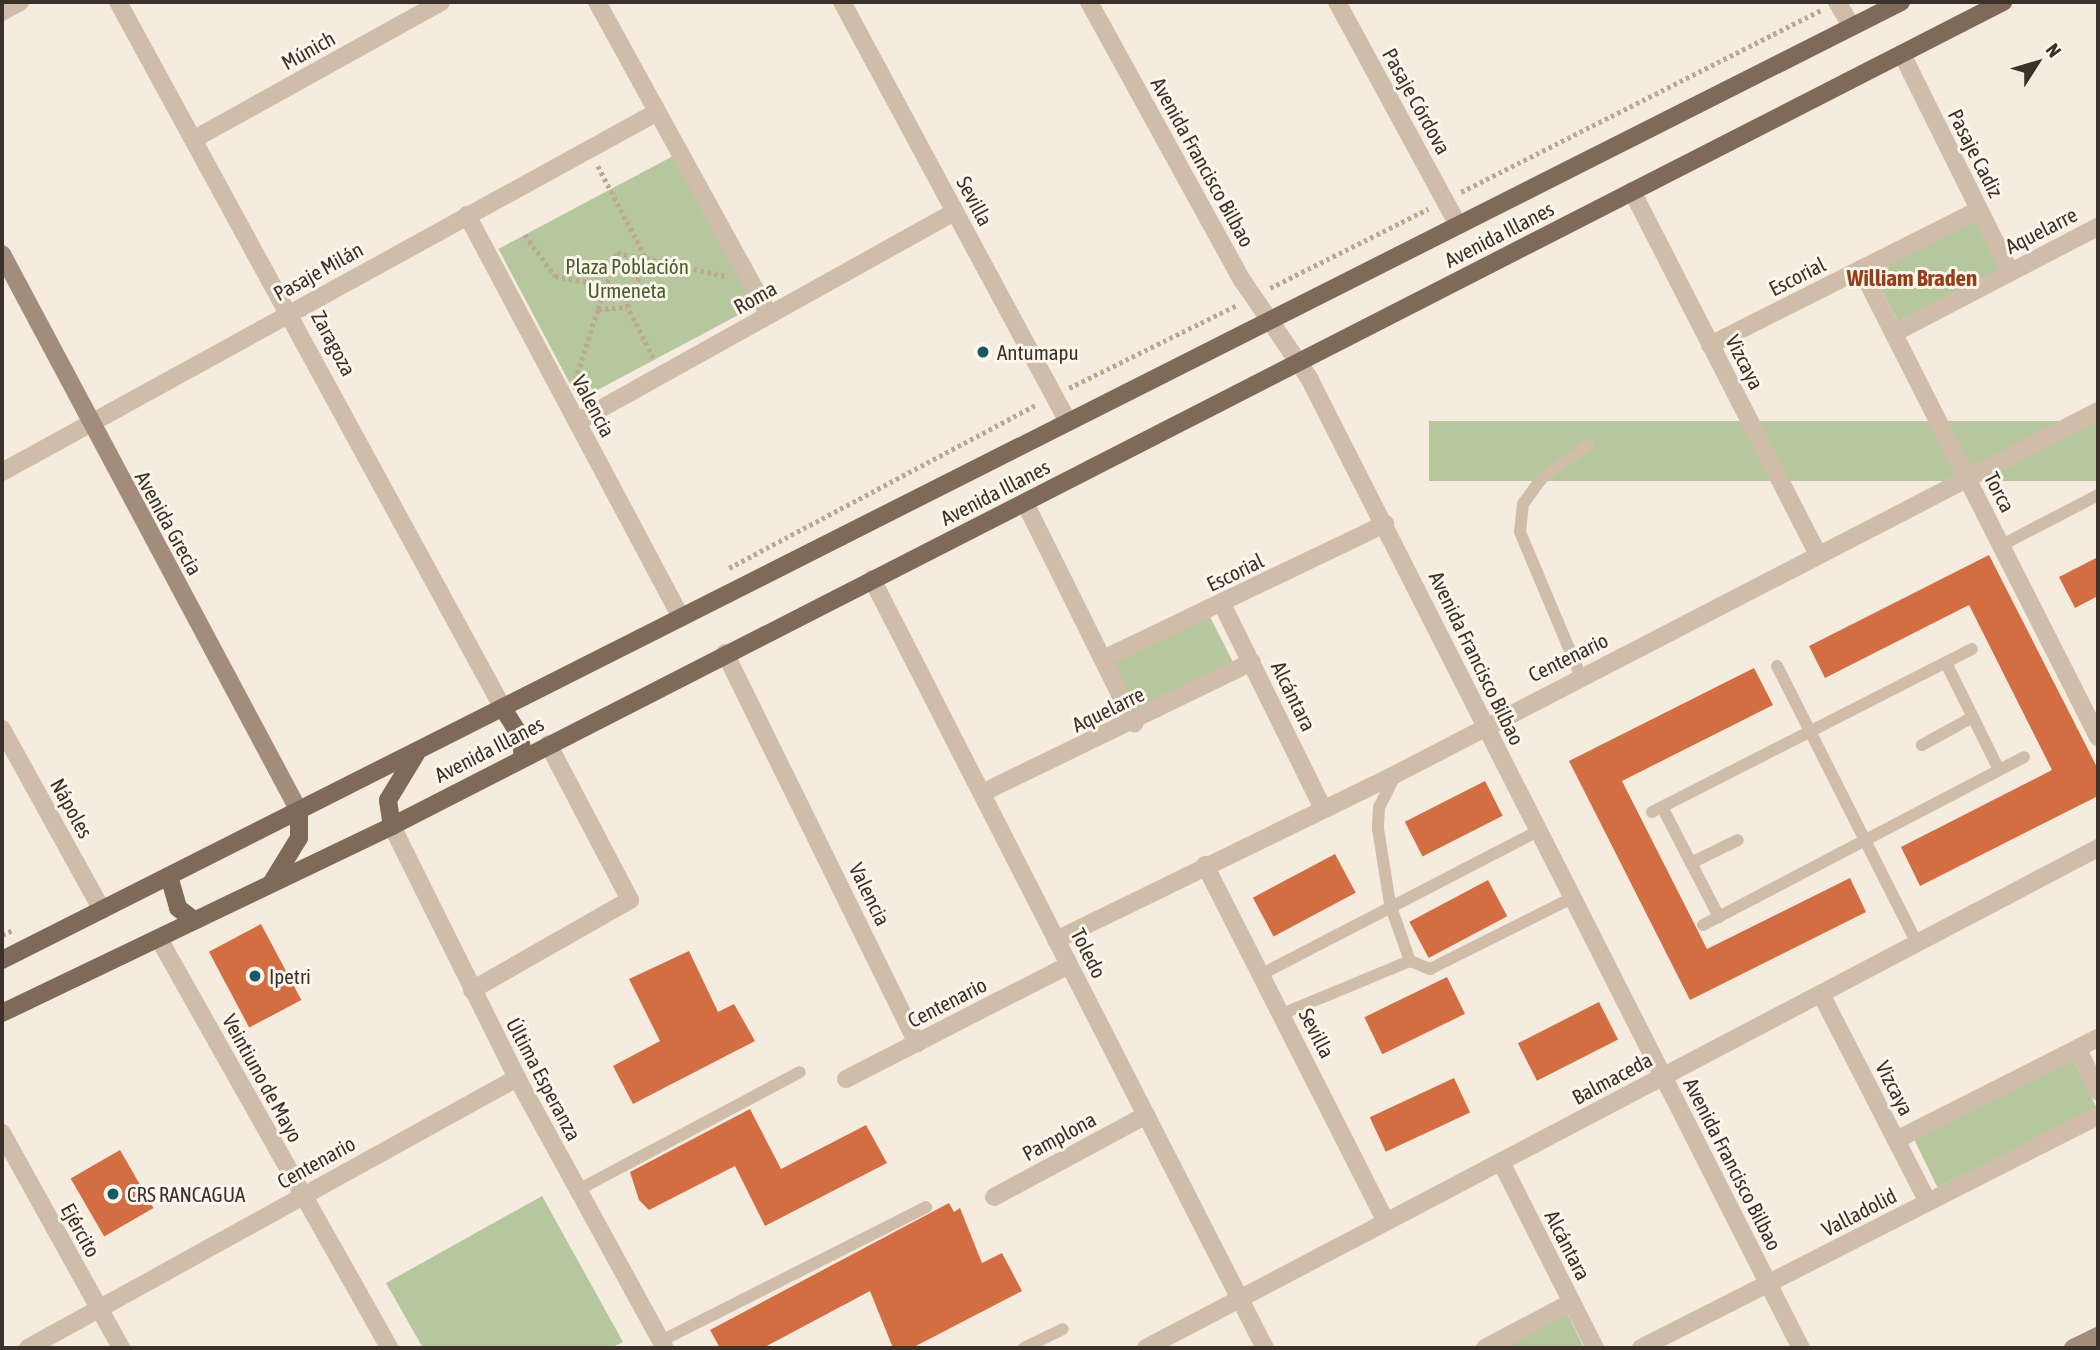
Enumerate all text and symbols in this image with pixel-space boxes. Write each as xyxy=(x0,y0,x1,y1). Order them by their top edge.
street label: Múnich xyxy=(277,25,339,75)
north arrow xyxy=(2002,28,2072,98)
text: N xyxy=(2042,39,2066,61)
street label: Pasaje Córdova xyxy=(1378,44,1456,158)
street label: Avenida Francisco Bilbao xyxy=(1146,73,1260,251)
street label: Pasaje Cadiz xyxy=(1943,105,2009,201)
street label: Sevilla xyxy=(952,172,998,230)
street label: Avenida Illanes xyxy=(1440,196,1558,272)
street label: Aquelarre xyxy=(2001,201,2081,259)
street label: Pasaje Milán xyxy=(269,236,367,306)
street label: Escorial xyxy=(1764,251,1830,301)
park label: Plaza Población Urmeneta xyxy=(565,253,689,303)
district label: William Braden xyxy=(1847,264,1977,292)
street label: Roma xyxy=(729,275,781,319)
street label: Zaragoza xyxy=(306,306,362,380)
street label: Vizcaya xyxy=(1721,330,1769,394)
place label: Antumapu xyxy=(997,339,1079,365)
marker: Antumapu xyxy=(975,344,991,360)
street label: Valencia xyxy=(567,371,621,441)
street label: Avenida Illanes xyxy=(936,454,1054,530)
street label: Avenida Grecia xyxy=(130,467,208,579)
street label: Torca xyxy=(1979,468,2021,516)
street label: Escorial xyxy=(1202,547,1268,597)
street label: Avenida Francisco Bilbao xyxy=(1424,567,1530,749)
street label: Centenario xyxy=(1524,627,1612,687)
street label: Alcántara xyxy=(1266,657,1322,735)
street label: Aquelarre xyxy=(1068,681,1148,737)
street label: Avenida Illanes xyxy=(430,711,548,787)
street label: Nápoles xyxy=(45,774,99,842)
street label: Valencia xyxy=(844,858,896,930)
street label: Toledo xyxy=(1066,924,1112,982)
place label: Ipetri xyxy=(269,963,311,989)
marker: Ipetri xyxy=(247,968,263,984)
street label: Centenario xyxy=(903,971,991,1033)
street label: Sevilla xyxy=(1294,1004,1340,1062)
street label: Veintiuno de Mayo xyxy=(217,1009,309,1147)
street label: Última Esperanza xyxy=(501,1013,587,1145)
street label: Balmaceda xyxy=(1568,1046,1656,1110)
street label: Vizcaya xyxy=(1871,1056,1919,1120)
street label: Avenida Francisco Bilbao xyxy=(1679,1074,1787,1254)
street label: Pamplona xyxy=(1018,1106,1100,1166)
street label: Centenario xyxy=(273,1130,359,1194)
place label: CRS RANCAGUA xyxy=(127,1181,245,1207)
street label: Valladolid xyxy=(1817,1183,1901,1241)
marker: CRS RANCAGUA xyxy=(105,1186,121,1202)
street label: Ejército xyxy=(56,1199,106,1261)
street label: Alcántara xyxy=(1540,1206,1596,1284)

